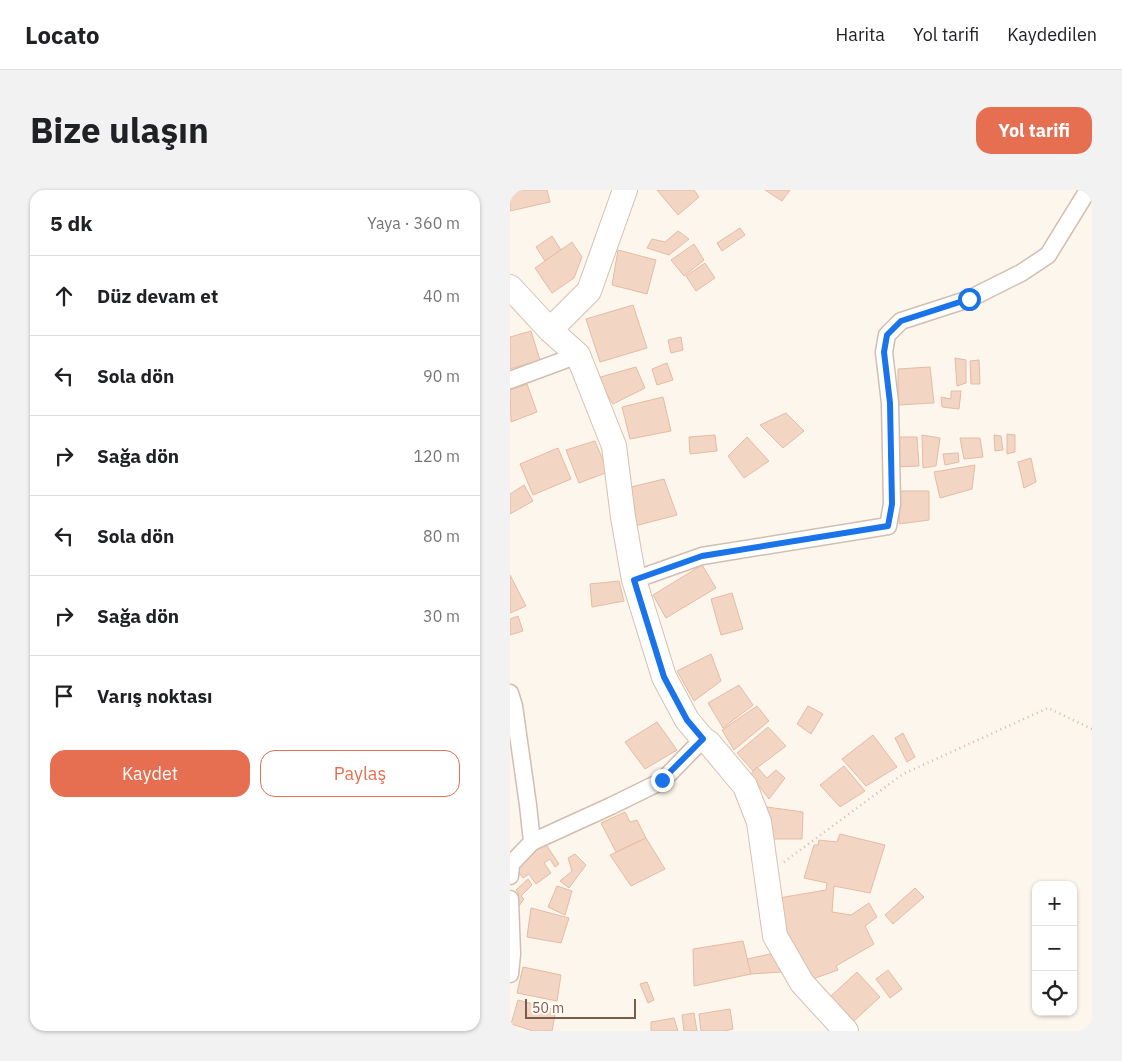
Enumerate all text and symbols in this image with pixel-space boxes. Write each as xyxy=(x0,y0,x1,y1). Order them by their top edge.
text: Locato xyxy=(25,19,100,51)
text: Harita xyxy=(836,23,885,46)
text: Yol tarifi xyxy=(913,23,979,46)
text: Kaydedilen xyxy=(1007,23,1097,46)
text: Bize ulaşın xyxy=(30,107,209,153)
button: Yol tarifi xyxy=(976,107,1092,154)
text: 5 dk xyxy=(50,209,92,237)
text: Yaya · 360 m xyxy=(367,213,460,233)
icon: ahead xyxy=(50,282,78,310)
text: Düz devam et xyxy=(97,284,218,308)
text: 40 m xyxy=(423,286,460,306)
route start xyxy=(958,288,981,311)
icon: left xyxy=(50,362,78,390)
text: Sola dön xyxy=(97,364,174,388)
text: 90 m xyxy=(423,366,460,386)
icon: right xyxy=(50,442,78,470)
text: Sağa dön xyxy=(97,444,179,468)
text: 120 m xyxy=(413,446,460,466)
icon: left xyxy=(50,522,78,550)
text: Sola dön xyxy=(97,524,174,548)
text: 80 m xyxy=(423,526,460,546)
icon: right xyxy=(50,602,78,630)
text: Sağa dön xyxy=(97,604,179,628)
text: 30 m xyxy=(423,606,460,626)
icon: arrive xyxy=(50,682,78,710)
text: Varış noktası xyxy=(97,684,212,708)
button: Kaydet xyxy=(50,750,250,797)
button: Paylaş xyxy=(260,750,460,797)
route end xyxy=(651,769,674,792)
map controls xyxy=(1032,881,1077,1016)
button: + xyxy=(1032,881,1077,926)
button: − xyxy=(1032,926,1077,971)
button: locate xyxy=(1032,971,1077,1016)
scale bar xyxy=(525,996,636,1019)
text: 50 m xyxy=(532,999,564,1017)

